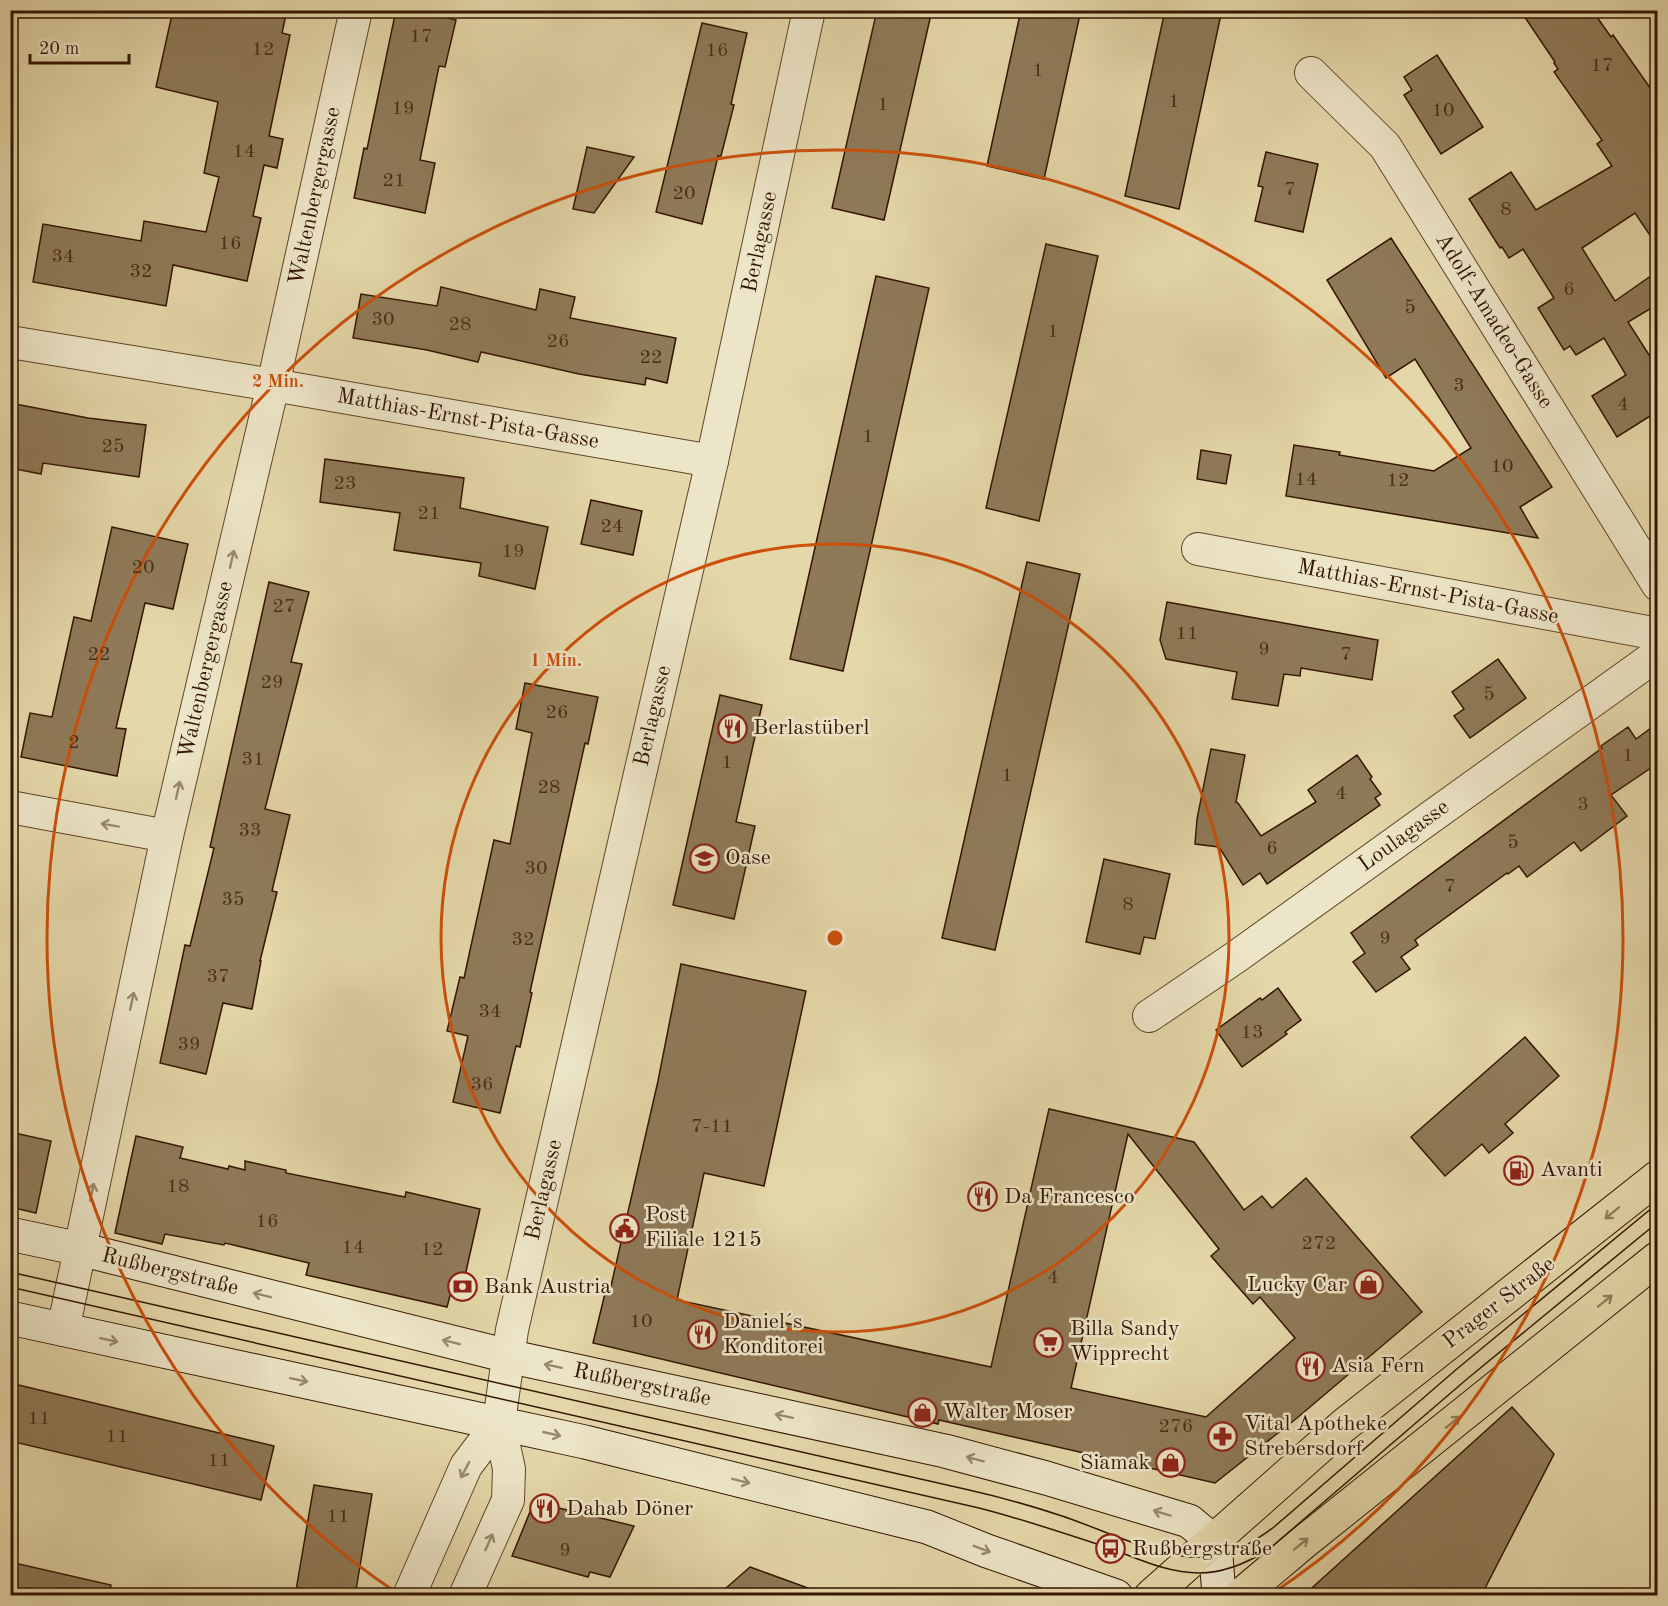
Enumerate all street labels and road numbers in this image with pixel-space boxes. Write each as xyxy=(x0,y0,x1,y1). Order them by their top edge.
street label: Waltenbergergasse xyxy=(285,105,345,287)
street label: Berlagasse xyxy=(739,189,781,295)
street label: Adolf-Amadeo-Gasse xyxy=(1431,229,1557,413)
street label: Matthias-Ernst-Pista-Gasse xyxy=(335,385,601,453)
street label: Matthias-Ernst-Pista-Gasse xyxy=(1295,556,1561,628)
street label: Waltenbergergasse xyxy=(175,579,237,761)
street label: Berlagasse xyxy=(631,663,675,769)
street label: Loulagasse xyxy=(1355,796,1453,876)
street label: Berlagasse xyxy=(522,1137,566,1243)
street label: Rußbergstraße xyxy=(99,1244,241,1300)
street label: Prager Straße xyxy=(1439,1253,1559,1353)
street label: Rußbergstraße xyxy=(571,1360,713,1410)

